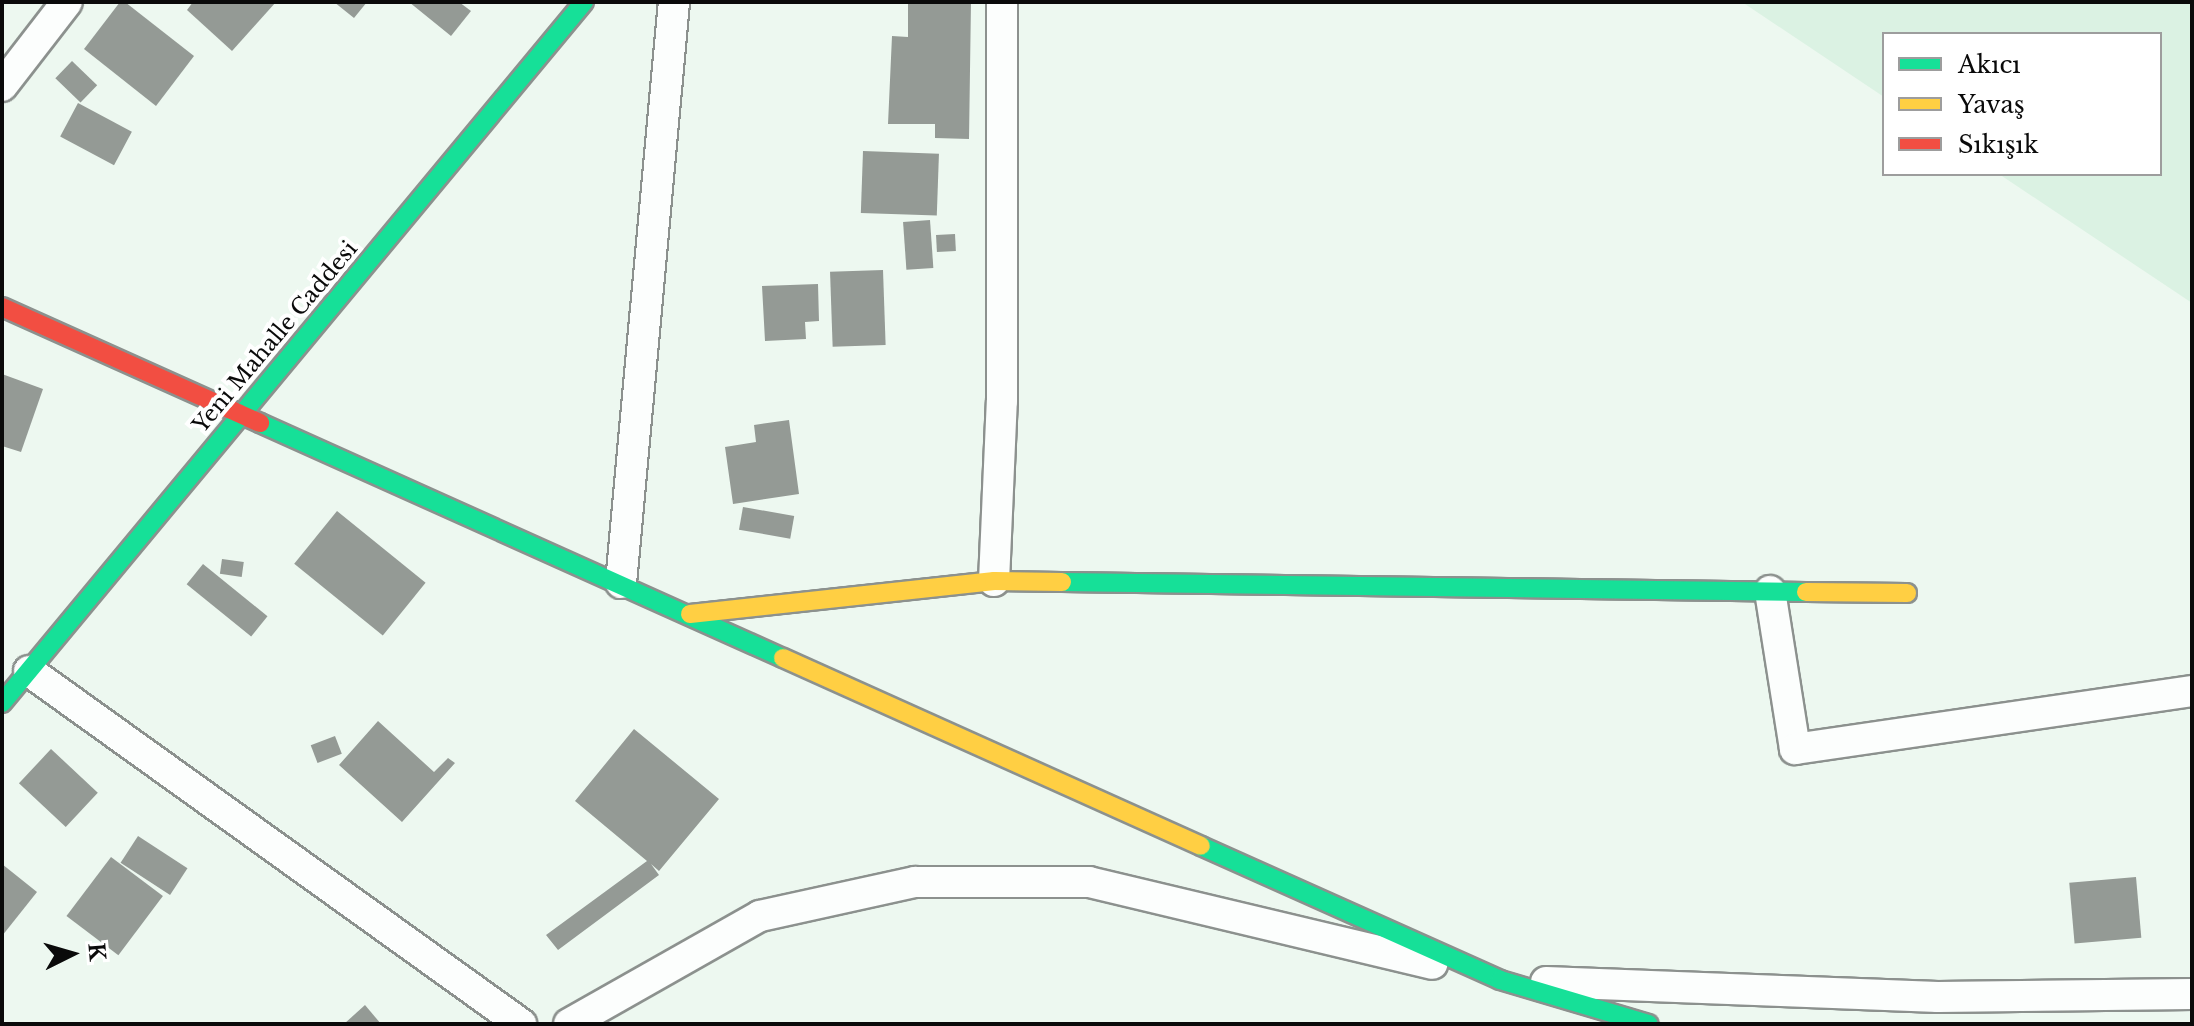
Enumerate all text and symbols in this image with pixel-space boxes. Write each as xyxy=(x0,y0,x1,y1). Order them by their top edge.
legend xyxy=(1882,32,2162,176)
text: Akıcı xyxy=(1958,50,2021,79)
text: Yavaş xyxy=(1958,90,2025,119)
text: Sıkışık xyxy=(1958,130,2039,159)
street label: Yeni Mahalle Caddesi xyxy=(187,236,363,438)
north arrow xyxy=(32,914,112,994)
text: K xyxy=(82,942,111,962)

